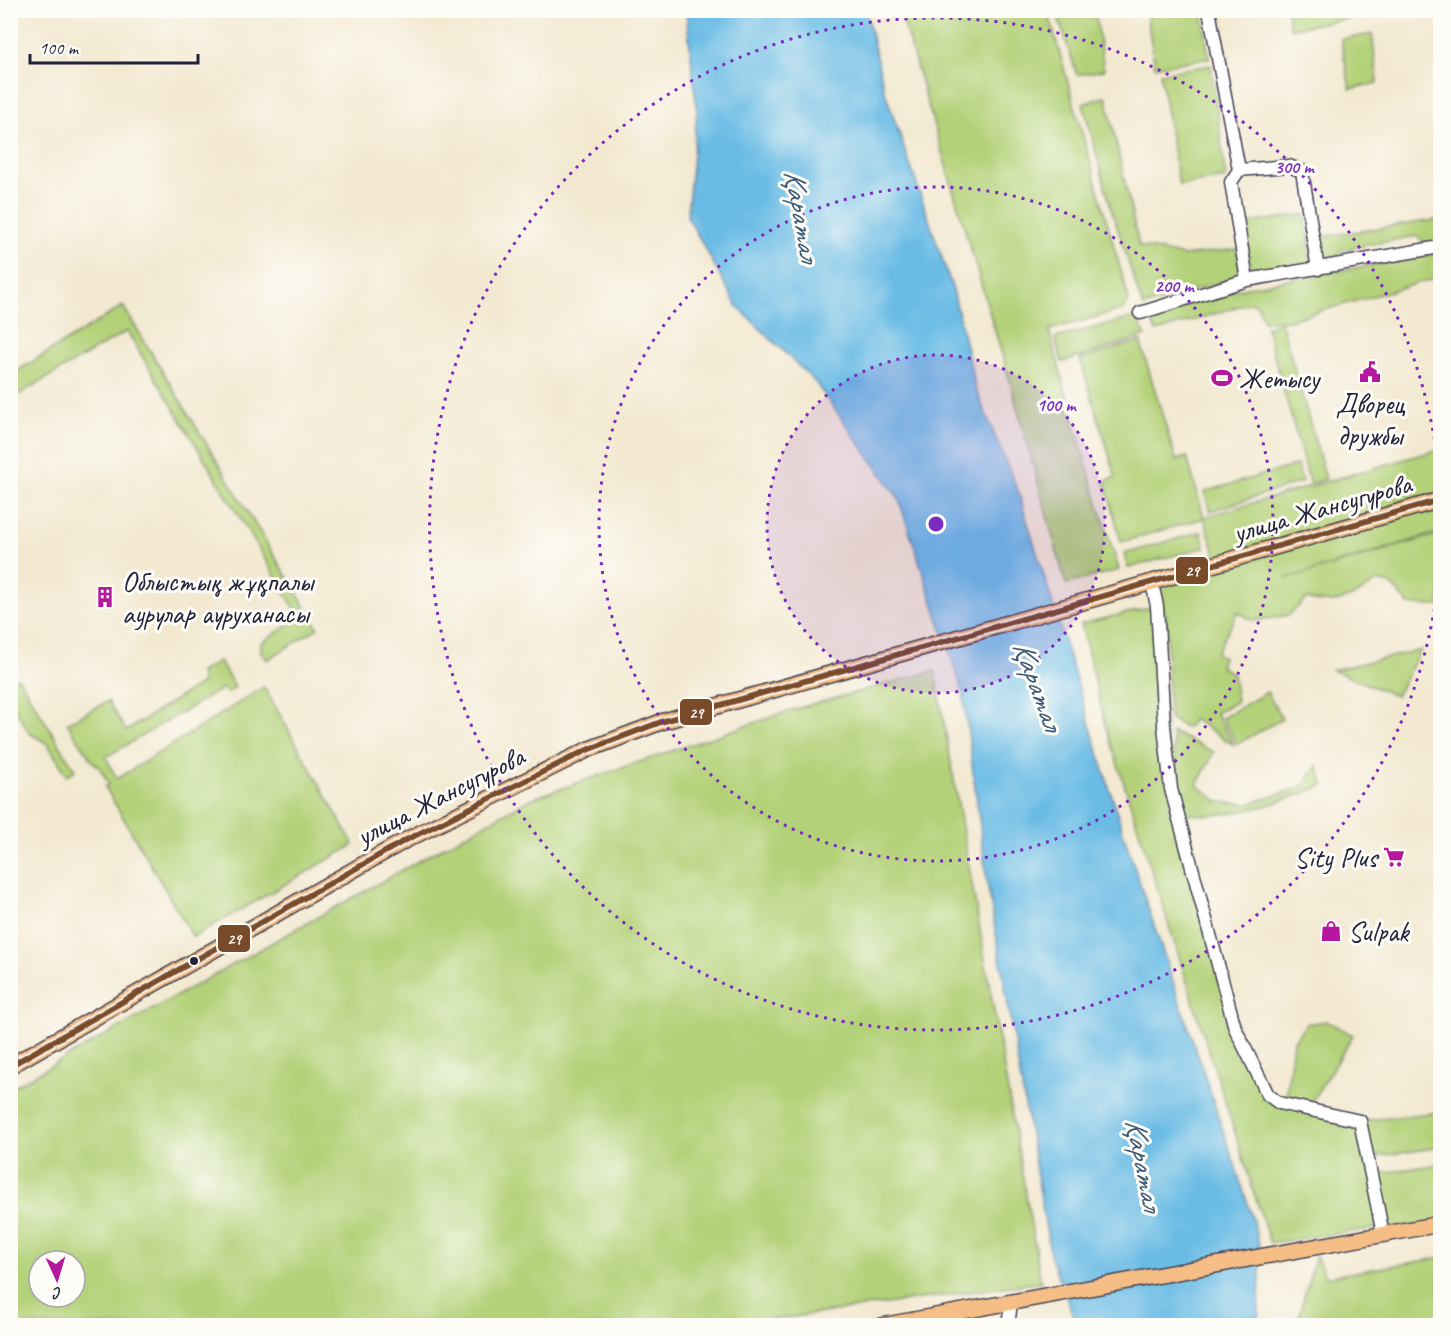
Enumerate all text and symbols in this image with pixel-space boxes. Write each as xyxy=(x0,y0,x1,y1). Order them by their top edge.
scale bar xyxy=(30,27,198,65)
text: 100 m xyxy=(39,37,80,59)
text: 300 m xyxy=(1275,156,1315,178)
water label: Қаратал xyxy=(775,166,829,268)
text: 200 m xyxy=(1155,275,1195,297)
public building icon: Дворец дружбы xyxy=(1358,360,1382,384)
place label: Жетысу xyxy=(1239,361,1322,396)
sports icon: Жетысу xyxy=(1210,366,1234,390)
place label: Дворец дружбы xyxy=(1336,386,1406,453)
text: 100 m xyxy=(1037,394,1077,416)
street label: улица Жансугурова xyxy=(1227,465,1417,551)
centre of rings xyxy=(926,514,946,534)
line badge: 29 xyxy=(1175,556,1209,585)
text: 29 xyxy=(1185,561,1201,581)
place label: Облыстық жұқпалы аурулар ауруханасы xyxy=(122,564,315,631)
building icon: Облыстық жұқпалы аурулар ауруханасы xyxy=(93,585,117,609)
water label: Қаратал xyxy=(1004,635,1073,739)
line badge: 29 xyxy=(679,698,713,726)
text: 29 xyxy=(689,703,705,723)
street label: улица Жансугурова xyxy=(348,738,531,854)
place label: Sity Plus xyxy=(1294,840,1379,875)
supermarket icon: Sity Plus xyxy=(1382,845,1406,869)
place label: Sulpak xyxy=(1348,914,1410,949)
shop icon: Sulpak xyxy=(1319,919,1343,943)
line badge: 29 xyxy=(217,924,251,953)
text: 29 xyxy=(227,929,243,949)
unlabelled marker xyxy=(188,955,200,967)
water label: Қаратал xyxy=(1117,1115,1172,1217)
north arrow xyxy=(27,1249,87,1309)
text: С xyxy=(51,1283,63,1303)

